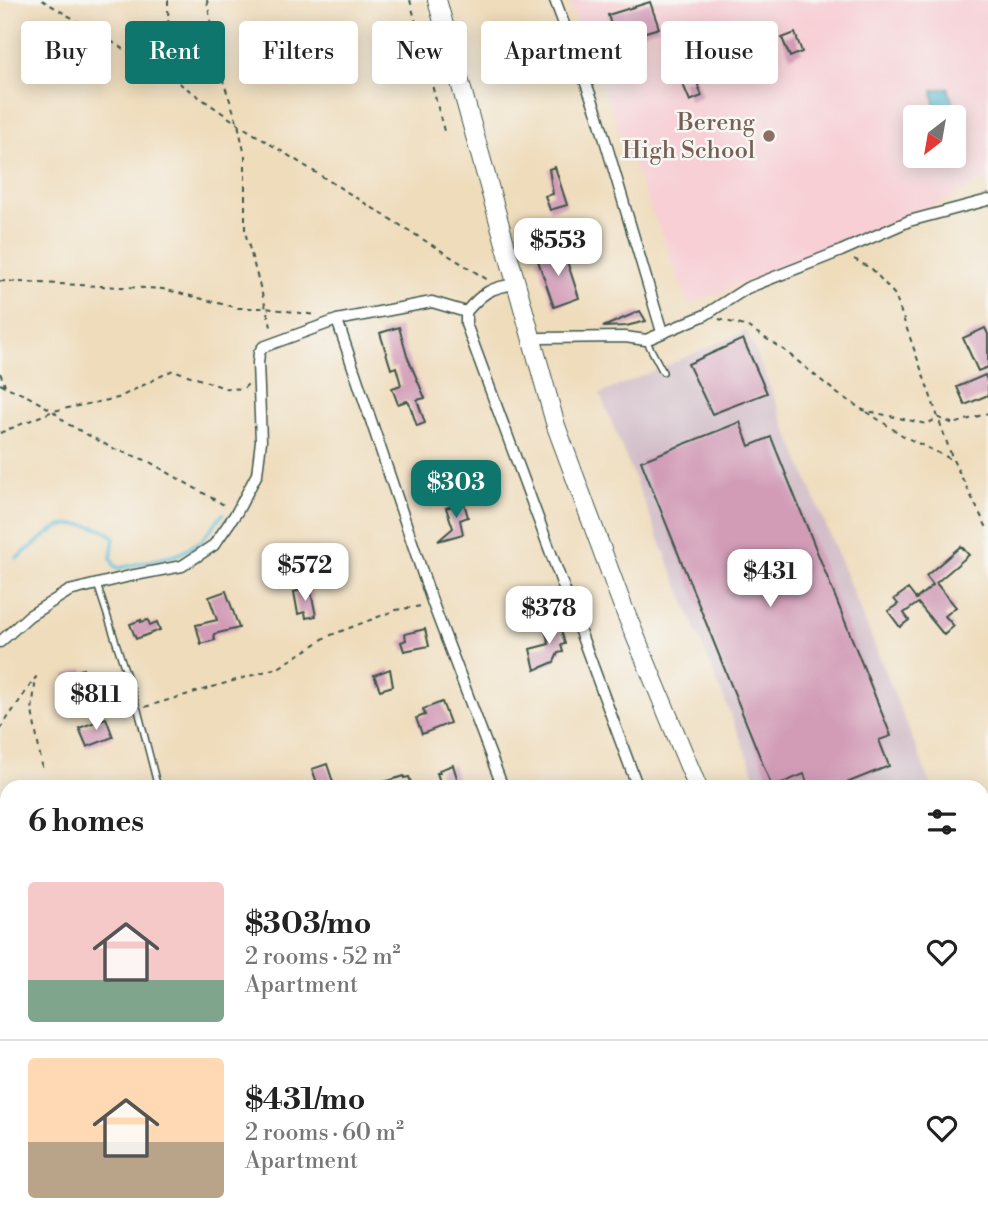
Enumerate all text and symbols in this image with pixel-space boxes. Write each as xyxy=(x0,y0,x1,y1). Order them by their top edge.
chip: Buy xyxy=(21,21,111,84)
chip: Rent xyxy=(125,21,225,84)
chip: Filters xyxy=(239,21,358,84)
chip: New xyxy=(372,21,467,84)
chip: Apartment xyxy=(481,21,647,84)
chip: House xyxy=(661,21,778,84)
north arrow xyxy=(903,105,966,168)
map controls xyxy=(903,105,966,168)
place label: Bereng High School xyxy=(622,108,756,166)
marker: Bereng High School xyxy=(761,128,777,144)
pin: $553 xyxy=(517,218,599,278)
text: $553 xyxy=(530,227,586,255)
pin: $303 xyxy=(415,461,497,520)
text: $303 xyxy=(427,469,485,497)
pin: $572 xyxy=(264,544,346,603)
pin: $431 xyxy=(729,550,811,609)
text: $572 xyxy=(278,552,332,580)
text: $431 xyxy=(743,558,797,586)
pin: $378 xyxy=(508,586,590,646)
text: $378 xyxy=(522,595,576,623)
pin: $811 xyxy=(55,672,137,732)
text: $811 xyxy=(71,681,121,709)
text: 6 homes xyxy=(28,803,144,841)
icon: filters xyxy=(923,803,961,841)
text: $303/mo xyxy=(245,905,371,943)
icon: home xyxy=(84,910,168,994)
icon: heart xyxy=(923,933,961,971)
text: 2 rooms · 52 m² xyxy=(245,943,401,971)
text: Apartment xyxy=(245,971,358,999)
text: $431/mo xyxy=(245,1081,365,1119)
icon: home xyxy=(84,1086,168,1170)
icon: heart xyxy=(923,1109,961,1147)
text: 2 rooms · 60 m² xyxy=(245,1119,404,1147)
text: Apartment xyxy=(245,1147,358,1175)

